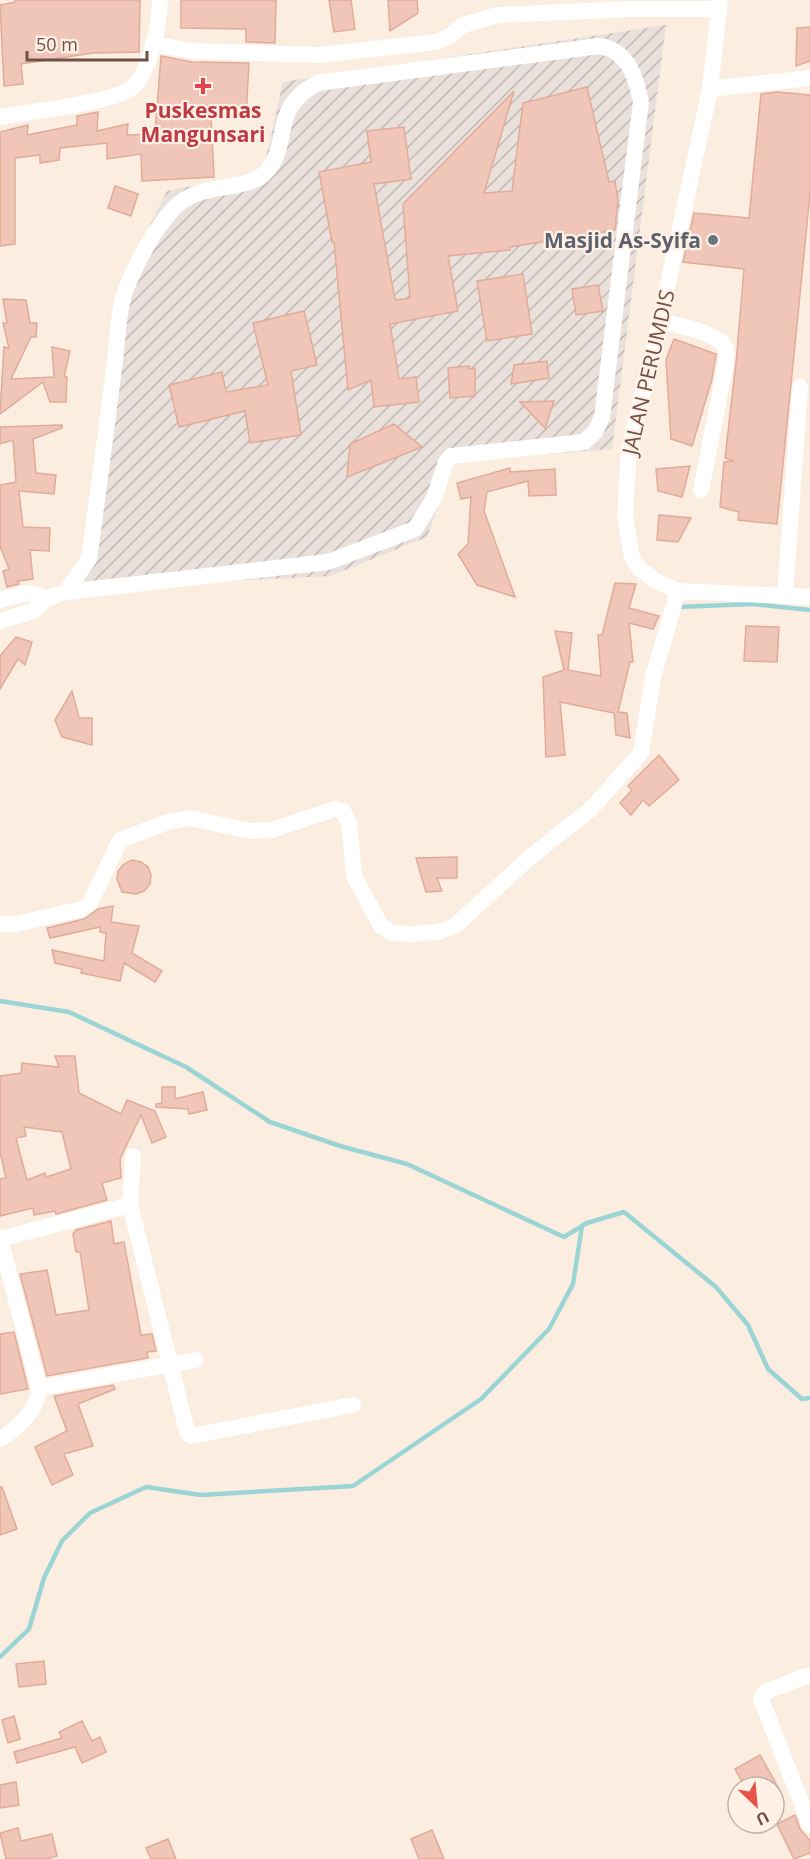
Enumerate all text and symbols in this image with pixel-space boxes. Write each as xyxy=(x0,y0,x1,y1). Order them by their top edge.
scale bar xyxy=(27,24,147,62)
text: 50 m xyxy=(36,32,78,56)
marker: Puskesmas Mangunsari xyxy=(194,77,212,95)
place label: Puskesmas Mangunsari xyxy=(141,96,265,148)
place label: Masjid As-Syifa xyxy=(544,226,701,254)
marker: Masjid As-Syifa xyxy=(706,233,720,247)
street label: JALAN PERUMDIS xyxy=(615,287,681,459)
north arrow xyxy=(726,1775,786,1835)
text: U xyxy=(752,1806,773,1831)

